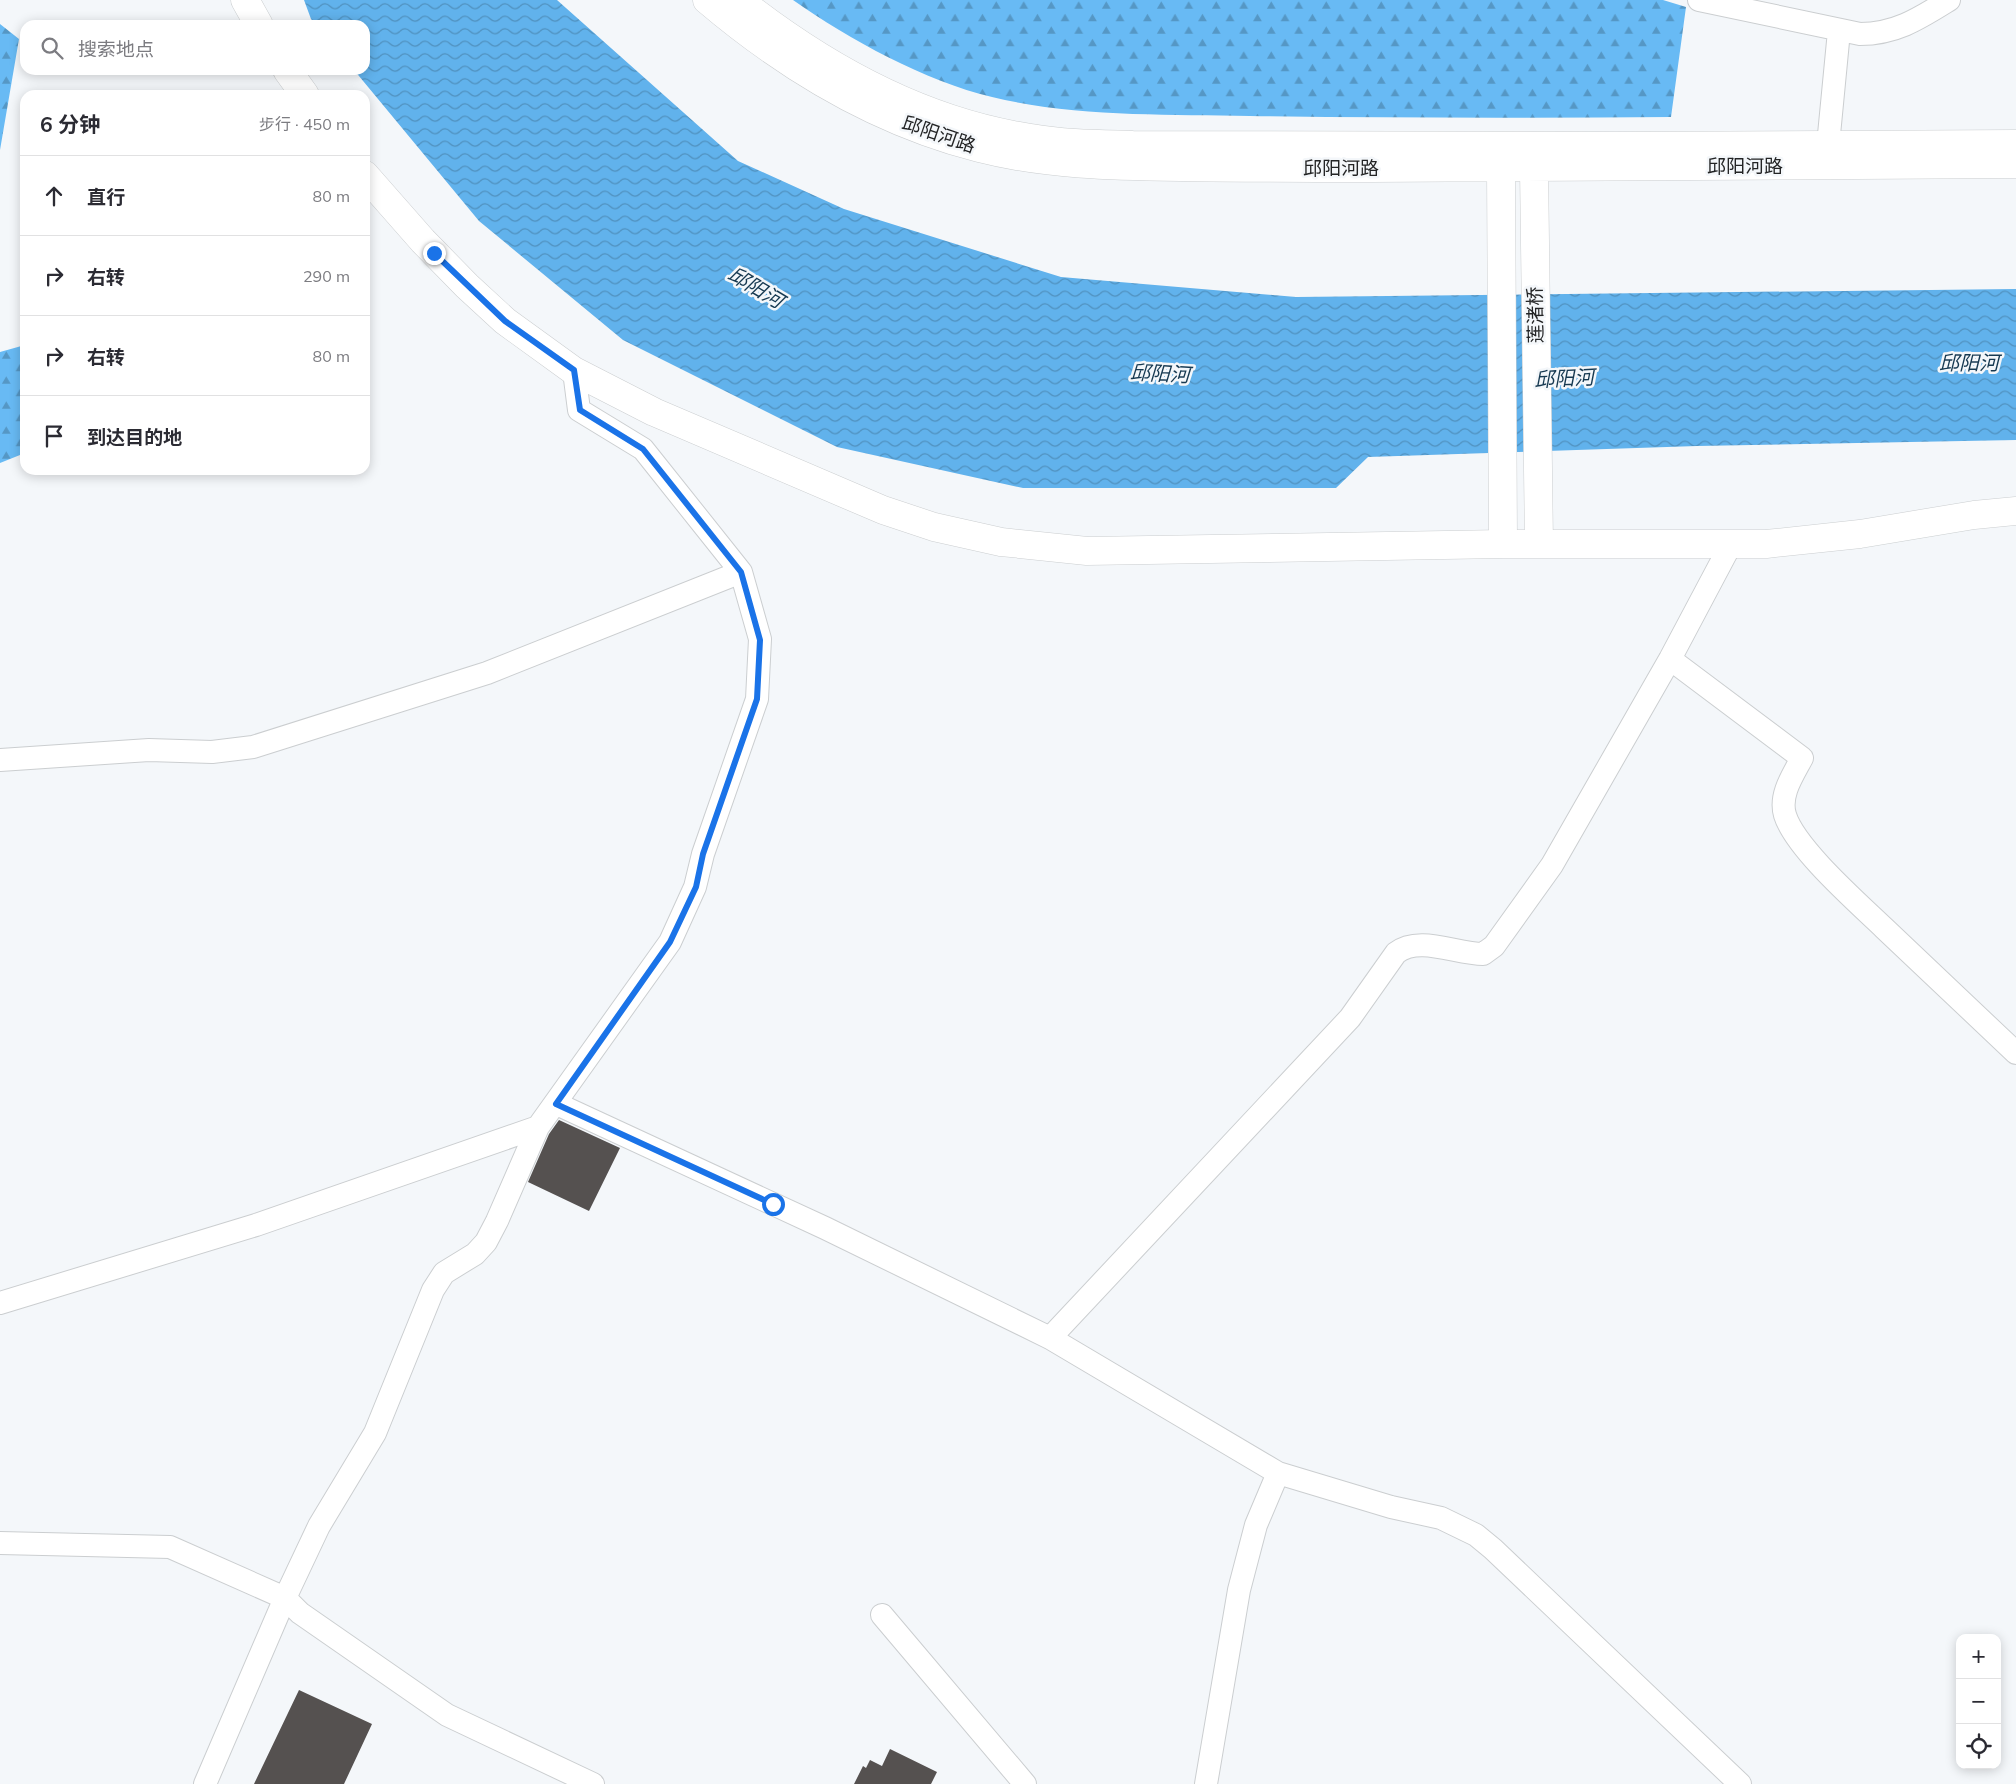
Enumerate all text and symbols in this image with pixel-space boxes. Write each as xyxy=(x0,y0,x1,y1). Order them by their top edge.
search box xyxy=(20,20,370,75)
icon: search xyxy=(38,34,66,62)
text: 搜索地点 xyxy=(78,37,154,61)
street label: 邱阳河路 xyxy=(899,110,979,158)
text: 6 分钟 xyxy=(40,111,100,137)
text: 步行 · 450 m xyxy=(259,114,350,134)
street label: 邱阳河路 xyxy=(1707,154,1783,178)
street label: 邱阳河路 xyxy=(1303,156,1379,180)
icon: ahead xyxy=(40,182,68,210)
text: 直行 xyxy=(87,185,125,209)
text: 80 m xyxy=(313,186,350,206)
route end xyxy=(423,242,446,265)
water label: 邱阳河 xyxy=(724,261,792,315)
icon: right xyxy=(40,262,68,290)
text: 右转 xyxy=(87,265,125,289)
text: 290 m xyxy=(303,266,350,286)
street label: 莲渚桥 xyxy=(1523,286,1547,344)
icon: right xyxy=(40,342,68,370)
text: 右转 xyxy=(87,345,125,369)
text: 80 m xyxy=(313,346,350,366)
water label: 邱阳河 xyxy=(1939,350,2003,375)
water label: 邱阳河 xyxy=(1129,359,1195,387)
water label: 邱阳河 xyxy=(1533,364,1599,392)
icon: arrive xyxy=(40,422,68,450)
text: 到达目的地 xyxy=(87,425,182,449)
route start xyxy=(762,1193,785,1216)
map controls xyxy=(1956,1634,2001,1769)
button: + xyxy=(1956,1634,2001,1679)
button: − xyxy=(1956,1679,2001,1724)
button: locate xyxy=(1956,1724,2001,1769)

